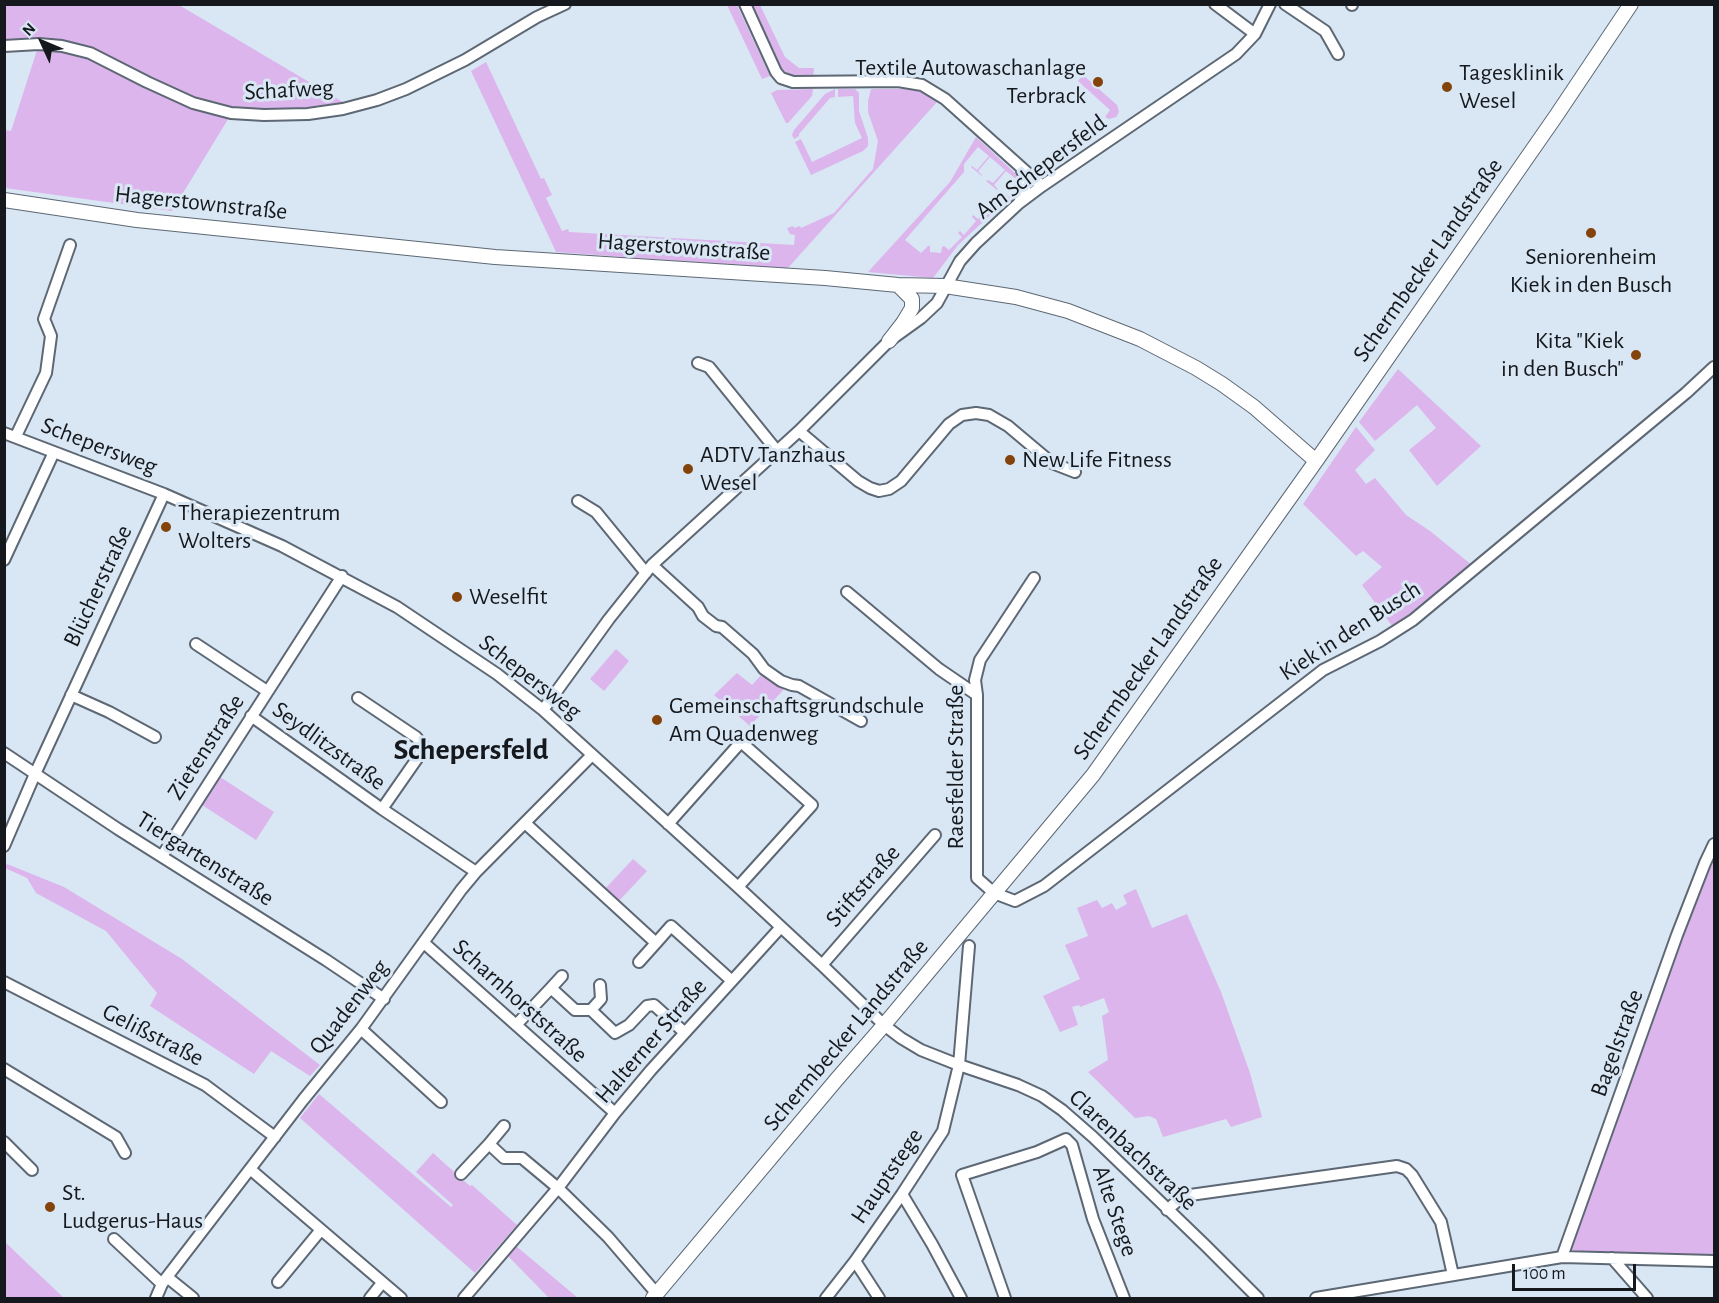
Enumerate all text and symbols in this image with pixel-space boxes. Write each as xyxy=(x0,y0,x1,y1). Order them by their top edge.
north arrow xyxy=(12,12,72,72)
text: N xyxy=(19,20,39,39)
place label: Textile Autowaschanlage Terbrack xyxy=(855,54,1086,110)
place label: Tagesklinik Wesel xyxy=(1459,59,1564,115)
street label: Schafweg xyxy=(244,73,334,107)
marker: Textile Autowaschanlage Terbrack xyxy=(1091,75,1105,89)
marker: Tagesklinik Wesel xyxy=(1440,80,1454,94)
street label: Am Schepersfeld xyxy=(970,108,1112,226)
street label: Schermbecker Landstraße xyxy=(1347,153,1509,367)
street label: Hagerstownstraße xyxy=(113,180,289,226)
marker: Seniorenheim Kiek in den Busch xyxy=(1584,226,1598,240)
street label: Hagerstownstraße xyxy=(597,227,771,267)
place label: Seniorenheim Kiek in den Busch xyxy=(1510,243,1672,299)
place label: Kita "Kiek in den Busch" xyxy=(1501,327,1624,383)
marker: Kita "Kiek in den Busch" xyxy=(1629,348,1643,362)
street label: Schepersweg xyxy=(37,411,161,481)
place label: ADTV Tanzhaus Wesel xyxy=(700,441,846,497)
place label: New Life Fitness xyxy=(1022,446,1172,474)
marker: New Life Fitness xyxy=(1003,453,1017,467)
marker: ADTV Tanzhaus Wesel xyxy=(681,462,695,476)
place label: Therapiezentrum Wolters xyxy=(178,499,340,555)
marker: Therapiezentrum Wolters xyxy=(159,520,173,534)
street label: Blücherstraße xyxy=(57,521,139,651)
street label: Schermbecker Landstraße xyxy=(1067,551,1229,765)
street label: Kiek in den Busch xyxy=(1274,575,1426,687)
place label: Weselfit xyxy=(469,583,547,611)
marker: Weselfit xyxy=(450,590,464,604)
street label: Schepersweg xyxy=(473,628,587,726)
street label: Raesfelder Straße xyxy=(942,685,970,849)
street label: Zietenstraße xyxy=(161,689,251,805)
place label: Gemeinschaftsgrundschule Am Quadenweg xyxy=(669,692,924,748)
street label: Seydlitzstraße xyxy=(267,695,391,797)
marker: Gemeinschaftsgrundschule Am Quadenweg xyxy=(650,713,664,727)
district label: Schepersfeld xyxy=(394,732,548,768)
street label: Tiergartenstraße xyxy=(131,805,279,913)
street label: Stiftstraße xyxy=(820,839,906,933)
street label: Scharnhorststraße xyxy=(447,933,593,1069)
street label: Schermbecker Landstraße xyxy=(757,933,935,1137)
street label: Quadenweg xyxy=(303,954,395,1060)
street label: Halterner Straße xyxy=(589,973,713,1109)
street label: Bagelstraße xyxy=(1584,985,1650,1101)
street label: Gelißstraße xyxy=(98,997,208,1073)
street label: Clarenbachstraße xyxy=(1063,1083,1203,1217)
street label: Hauptstege xyxy=(845,1123,929,1229)
street label: Alte Stege xyxy=(1086,1162,1144,1260)
place label: St. Ludgerus-Haus xyxy=(62,1179,203,1235)
marker: St. Ludgerus-Haus xyxy=(43,1200,57,1214)
scale bar xyxy=(1515,1252,1640,1290)
text: 100 m xyxy=(1523,1265,1566,1283)

